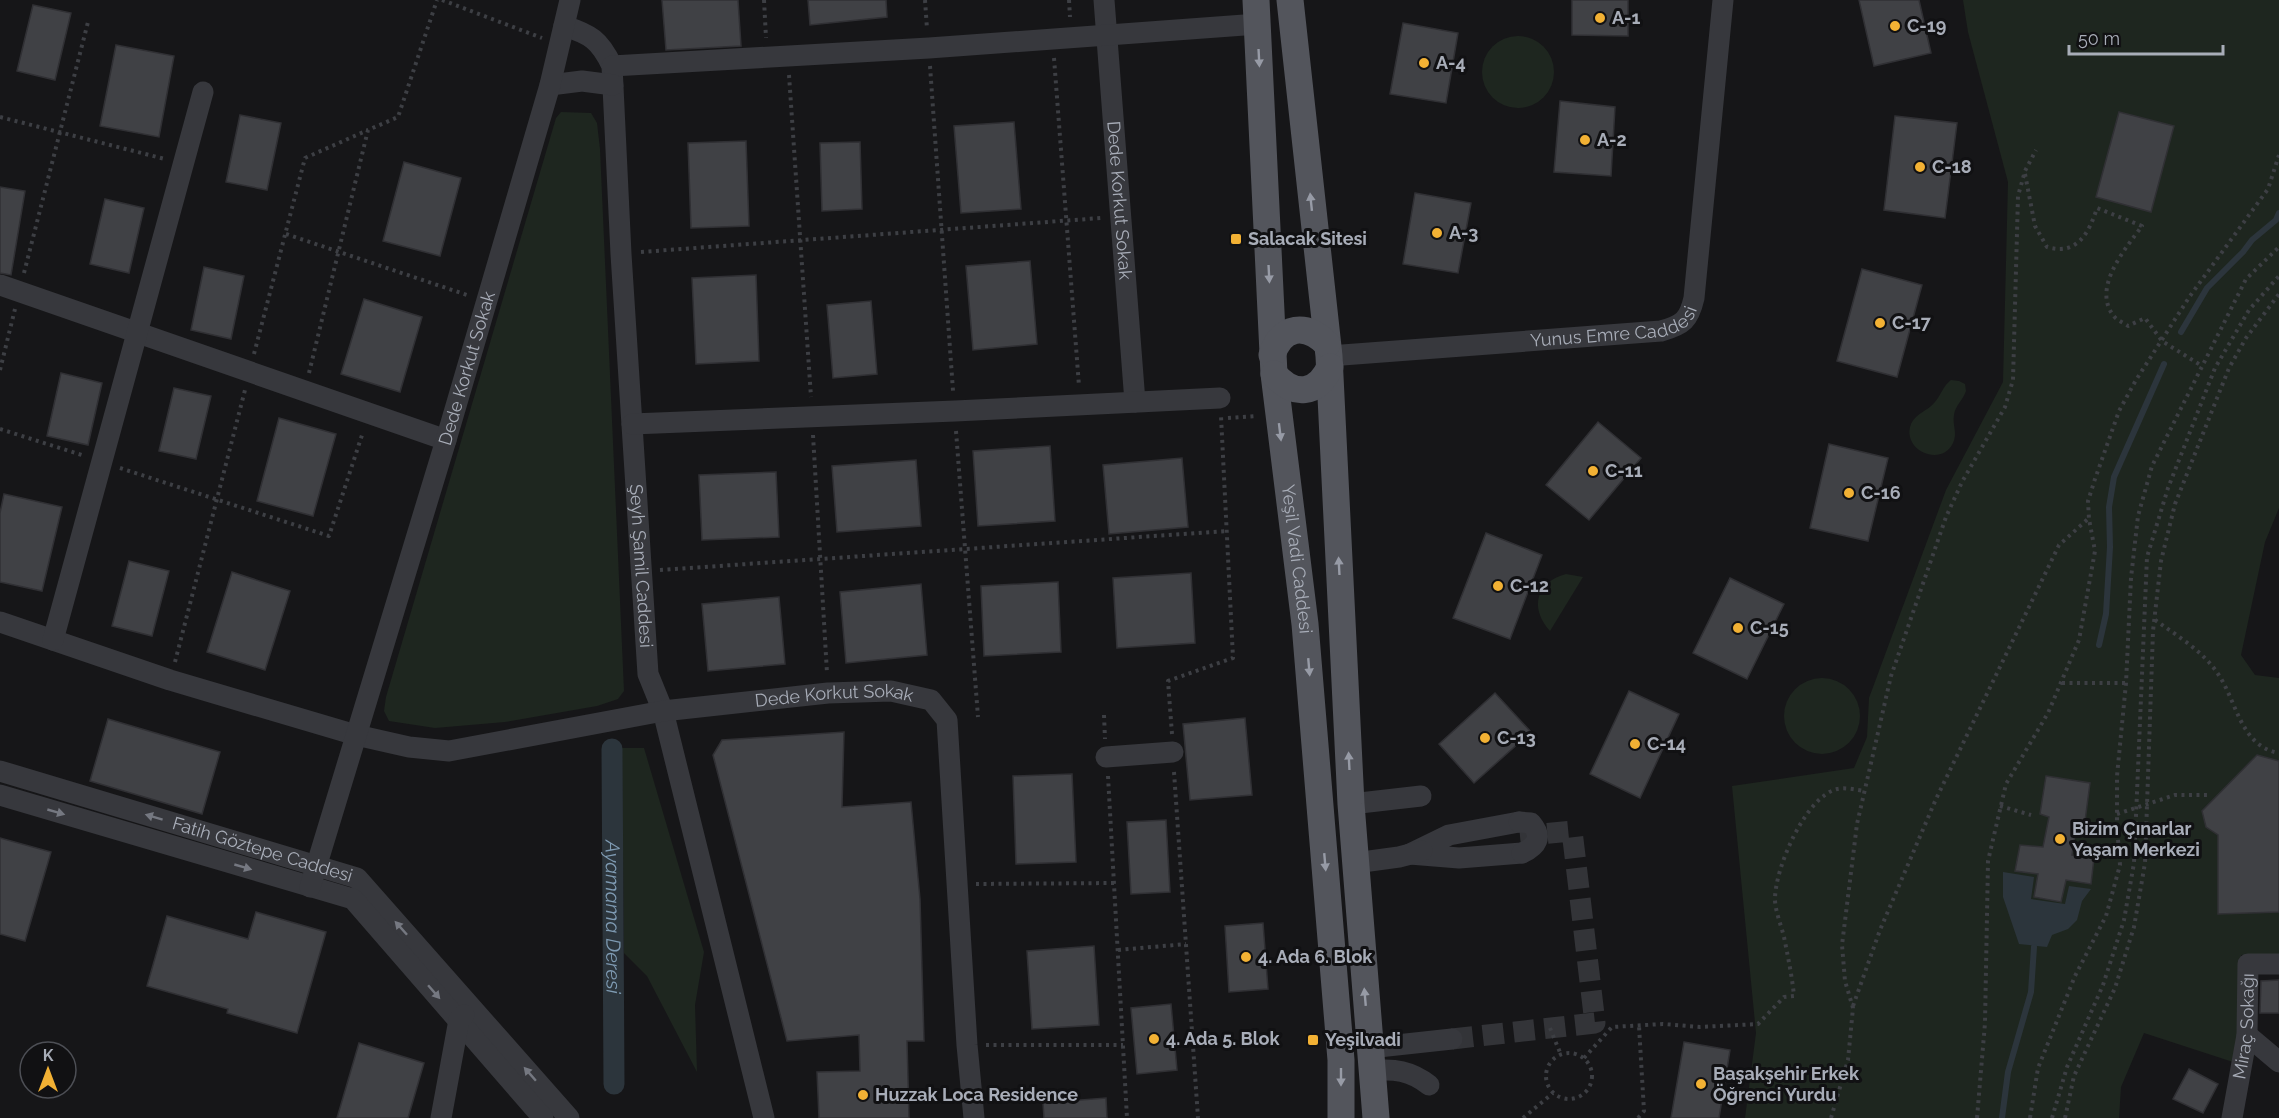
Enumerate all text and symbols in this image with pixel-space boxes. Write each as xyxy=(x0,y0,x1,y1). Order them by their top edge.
place label: A-1 xyxy=(1612,7,1641,28)
marker: A-1 xyxy=(1593,11,1607,25)
place label: C-19 xyxy=(1907,15,1946,36)
scale bar xyxy=(2069,18,2224,56)
marker: C-19 xyxy=(1888,19,1902,33)
text: 50 m xyxy=(2078,28,2120,49)
one-way arrow xyxy=(1255,49,1264,68)
place label: A-4 xyxy=(1436,52,1466,73)
marker: A-4 xyxy=(1417,56,1431,70)
street label: Dede Korkut Sokak xyxy=(1103,120,1137,281)
place label: A-2 xyxy=(1597,129,1627,150)
marker: A-2 xyxy=(1578,133,1592,147)
place label: C-18 xyxy=(1932,156,1972,177)
marker: C-18 xyxy=(1913,160,1927,174)
one-way arrow xyxy=(1306,192,1316,211)
place label: A-3 xyxy=(1449,222,1478,243)
marker: A-3 xyxy=(1430,226,1444,240)
place label: Salacak Sitesi xyxy=(1248,228,1367,249)
marker: Salacak Sitesi xyxy=(1229,232,1243,246)
one-way arrow xyxy=(1264,265,1273,284)
street label: Dede Korkut Sokak xyxy=(434,288,499,448)
street label: Yunus Emre Caddesi xyxy=(1529,303,1701,351)
place label: C-17 xyxy=(1892,312,1932,333)
marker: C-17 xyxy=(1873,316,1887,330)
one-way arrow xyxy=(1275,423,1284,442)
place label: C-11 xyxy=(1605,460,1643,481)
marker: C-11 xyxy=(1586,464,1600,478)
place label: C-16 xyxy=(1861,482,1901,503)
street label: Şeyh Şamil Caddesi xyxy=(626,483,657,648)
street label: Yeşil Vadi Caddesi xyxy=(1278,483,1317,635)
marker: C-16 xyxy=(1842,486,1856,500)
one-way arrow xyxy=(1335,556,1344,575)
place label: C-12 xyxy=(1510,575,1549,596)
marker: C-12 xyxy=(1491,579,1505,593)
place label: C-15 xyxy=(1750,617,1789,638)
marker: C-15 xyxy=(1731,621,1745,635)
one-way arrow xyxy=(1304,658,1314,677)
street label: Dede Korkut Sokak xyxy=(754,680,916,711)
place label: C-13 xyxy=(1497,727,1536,748)
marker: C-13 xyxy=(1478,731,1492,745)
place label: C-14 xyxy=(1647,733,1686,754)
marker: C-14 xyxy=(1628,737,1642,751)
one-way arrow xyxy=(1344,751,1353,770)
one-way arrow xyxy=(47,808,65,817)
one-way arrow xyxy=(145,812,163,821)
street label: Fatih Göztepe Caddesi xyxy=(170,812,355,886)
place label: Bizim Çınarlar Yaşam Merkezi xyxy=(2072,818,2200,860)
marker: Bizim Çınarlar Yaşam Merkezi xyxy=(2053,832,2067,846)
water label: Ayamama Deresi xyxy=(601,839,625,995)
one-way arrow xyxy=(1320,852,1330,871)
one-way arrow xyxy=(234,863,252,872)
one-way arrow xyxy=(395,921,408,936)
place label: 4. Ada 6. Blok xyxy=(1258,946,1373,967)
marker: 4. Ada 6. Blok xyxy=(1239,950,1253,964)
street label: Miraç Sokağı xyxy=(2228,973,2258,1081)
one-way arrow xyxy=(427,984,440,999)
one-way arrow xyxy=(1360,987,1370,1006)
place label: 4. Ada 5. Blok xyxy=(1166,1028,1280,1049)
place label: Yeşilvadi xyxy=(1325,1029,1401,1050)
marker: 4. Ada 5. Blok xyxy=(1147,1032,1161,1046)
marker: Yeşilvadi xyxy=(1306,1033,1320,1047)
north arrow xyxy=(18,1040,78,1100)
text: K xyxy=(43,1046,54,1065)
place label: Başakşehir Erkek Öğrenci Yurdu xyxy=(1713,1063,1860,1105)
one-way arrow xyxy=(524,1067,537,1082)
one-way arrow xyxy=(1336,1067,1346,1086)
marker: Başakşehir Erkek Öğrenci Yurdu xyxy=(1694,1077,1708,1091)
place label: Huzzak Loca Residence xyxy=(875,1084,1078,1105)
marker: Huzzak Loca Residence xyxy=(856,1088,870,1102)

